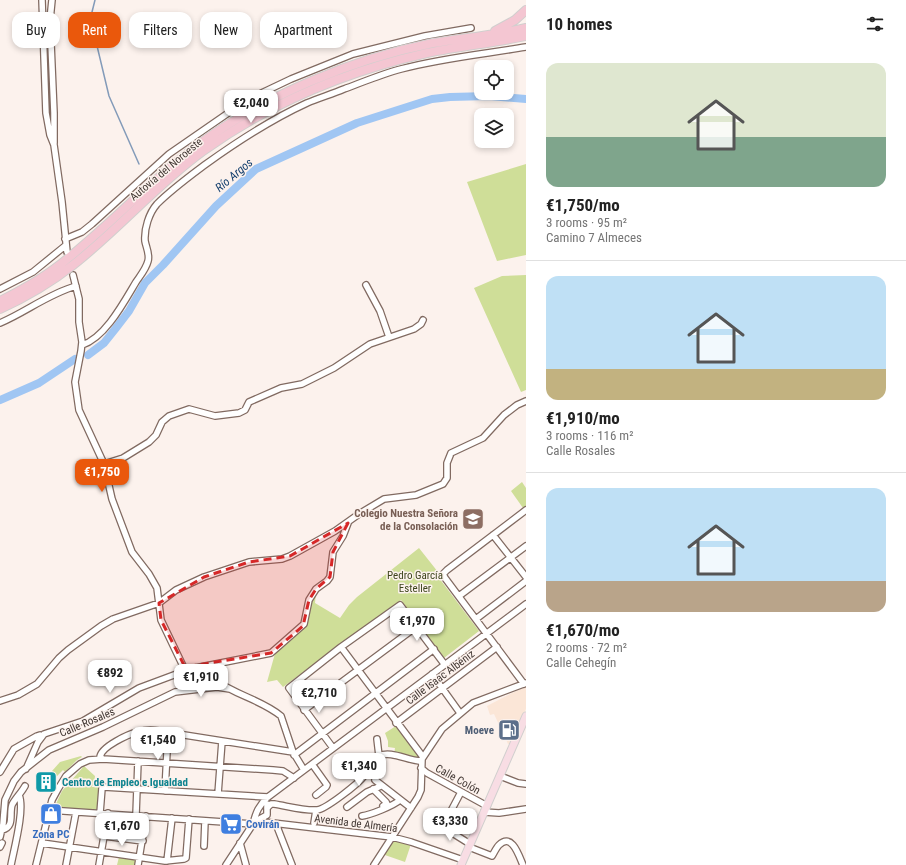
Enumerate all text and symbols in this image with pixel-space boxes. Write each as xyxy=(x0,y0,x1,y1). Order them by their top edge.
chip: Buy xyxy=(12,12,60,48)
chip: Rent xyxy=(68,12,121,48)
chip: Filters xyxy=(129,12,192,48)
chip: New xyxy=(200,12,252,48)
chip: Apartment xyxy=(260,12,347,48)
icon: filters xyxy=(864,13,886,35)
text: 10 homes xyxy=(546,14,612,34)
map controls xyxy=(474,60,514,148)
button: locate xyxy=(474,60,514,100)
icon: home xyxy=(680,89,752,161)
pin: €2,040 xyxy=(218,90,284,124)
text: €2,040 xyxy=(233,95,269,110)
button: layers xyxy=(474,108,514,148)
street label: Autovía del Noroeste xyxy=(127,135,205,203)
water label: Río Argos xyxy=(212,155,256,195)
text: €1,750/mo xyxy=(546,195,620,215)
text: 3 rooms · 95 m² xyxy=(546,215,627,230)
text: Camino 7 Almeces xyxy=(546,230,642,245)
icon: home xyxy=(680,302,752,374)
text: €1,910/mo xyxy=(546,408,620,428)
text: 3 rooms · 116 m² xyxy=(546,428,633,443)
text: Calle Rosales xyxy=(546,443,615,458)
pin: €1,750 xyxy=(69,459,135,493)
text: €1,750 xyxy=(84,464,120,479)
school or university icon: Colegio Nuestra Señora de la Consolación xyxy=(460,506,486,532)
place label: Colegio Nuestra Señora de la Consolación xyxy=(354,507,458,533)
icon: home xyxy=(680,514,752,586)
park label: Pedro García Esteller xyxy=(387,569,443,595)
pin: €1,970 xyxy=(384,608,450,642)
text: €1,970 xyxy=(399,613,435,628)
text: €1,670/mo xyxy=(546,620,620,640)
text: 2 rooms · 72 m² xyxy=(546,640,627,655)
street label: Calle Isaac Albéniz xyxy=(404,647,477,707)
text: Calle Cehegín xyxy=(546,655,616,670)
pin: €892 xyxy=(86,660,134,694)
pin: €1,910 xyxy=(168,664,234,698)
text: €892 xyxy=(97,665,123,680)
text: €1,910 xyxy=(183,669,219,684)
pin: €2,710 xyxy=(286,680,352,714)
text: €2,710 xyxy=(301,685,337,700)
street label: Calle Rosales xyxy=(58,705,117,740)
fuel station icon: Moeve xyxy=(496,717,522,743)
place label: Moeve xyxy=(465,724,494,737)
pin: €1,540 xyxy=(125,727,191,761)
text: €1,540 xyxy=(140,732,176,747)
pin: €1,340 xyxy=(326,753,392,787)
text: €1,340 xyxy=(341,758,377,773)
street label: Calle Colón xyxy=(433,762,483,797)
building icon: Centro de Empleo e Igualdad xyxy=(33,769,59,795)
place label: Centro de Empleo e Igualdad xyxy=(62,776,188,789)
shop icon: Zona PC xyxy=(38,801,64,827)
pin: €3,330 xyxy=(417,808,483,842)
supermarket icon: Covirán xyxy=(218,811,244,837)
street label: Avenida de Almería xyxy=(314,812,398,835)
pin: €1,670 xyxy=(89,813,155,847)
text: €3,330 xyxy=(432,813,468,828)
text: €1,670 xyxy=(104,818,140,833)
place label: Covirán xyxy=(246,818,279,831)
place label: Zona PC xyxy=(33,828,69,841)

